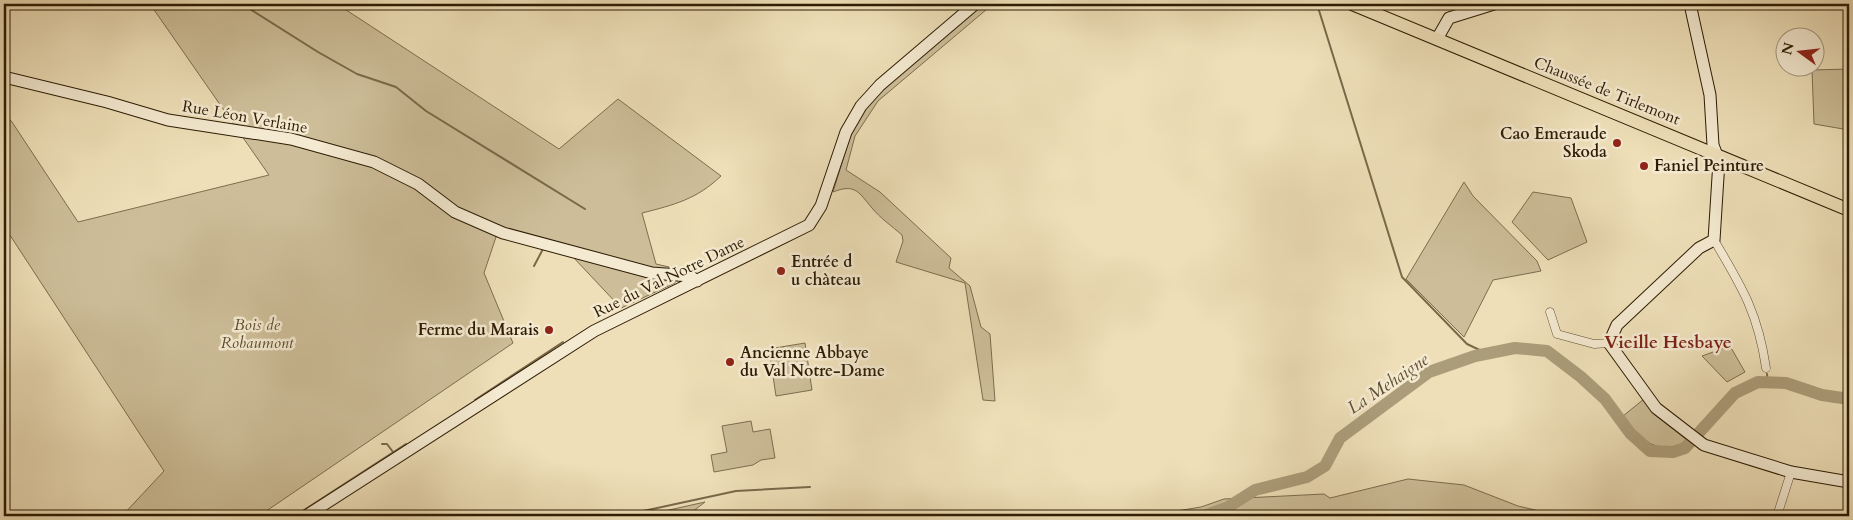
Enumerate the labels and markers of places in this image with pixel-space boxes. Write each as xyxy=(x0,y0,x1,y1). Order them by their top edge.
place label: Cao Emeraude Skoda xyxy=(1500,123,1607,163)
marker: Cao Emeraude Skoda xyxy=(1611,137,1623,149)
place label: Faniel Peinture xyxy=(1654,155,1764,177)
marker: Faniel Peinture xyxy=(1638,160,1650,172)
place label: Entrée d u chàteau xyxy=(791,251,861,291)
marker: Entrée d u chàteau xyxy=(775,265,787,277)
place label: Ferme du Marais xyxy=(418,319,539,341)
marker: Ferme du Marais xyxy=(543,324,555,336)
place label: Ancienne Abbaye du Val Notre-Dame xyxy=(740,342,885,382)
marker: Ancienne Abbaye du Val Notre-Dame xyxy=(724,356,736,368)

